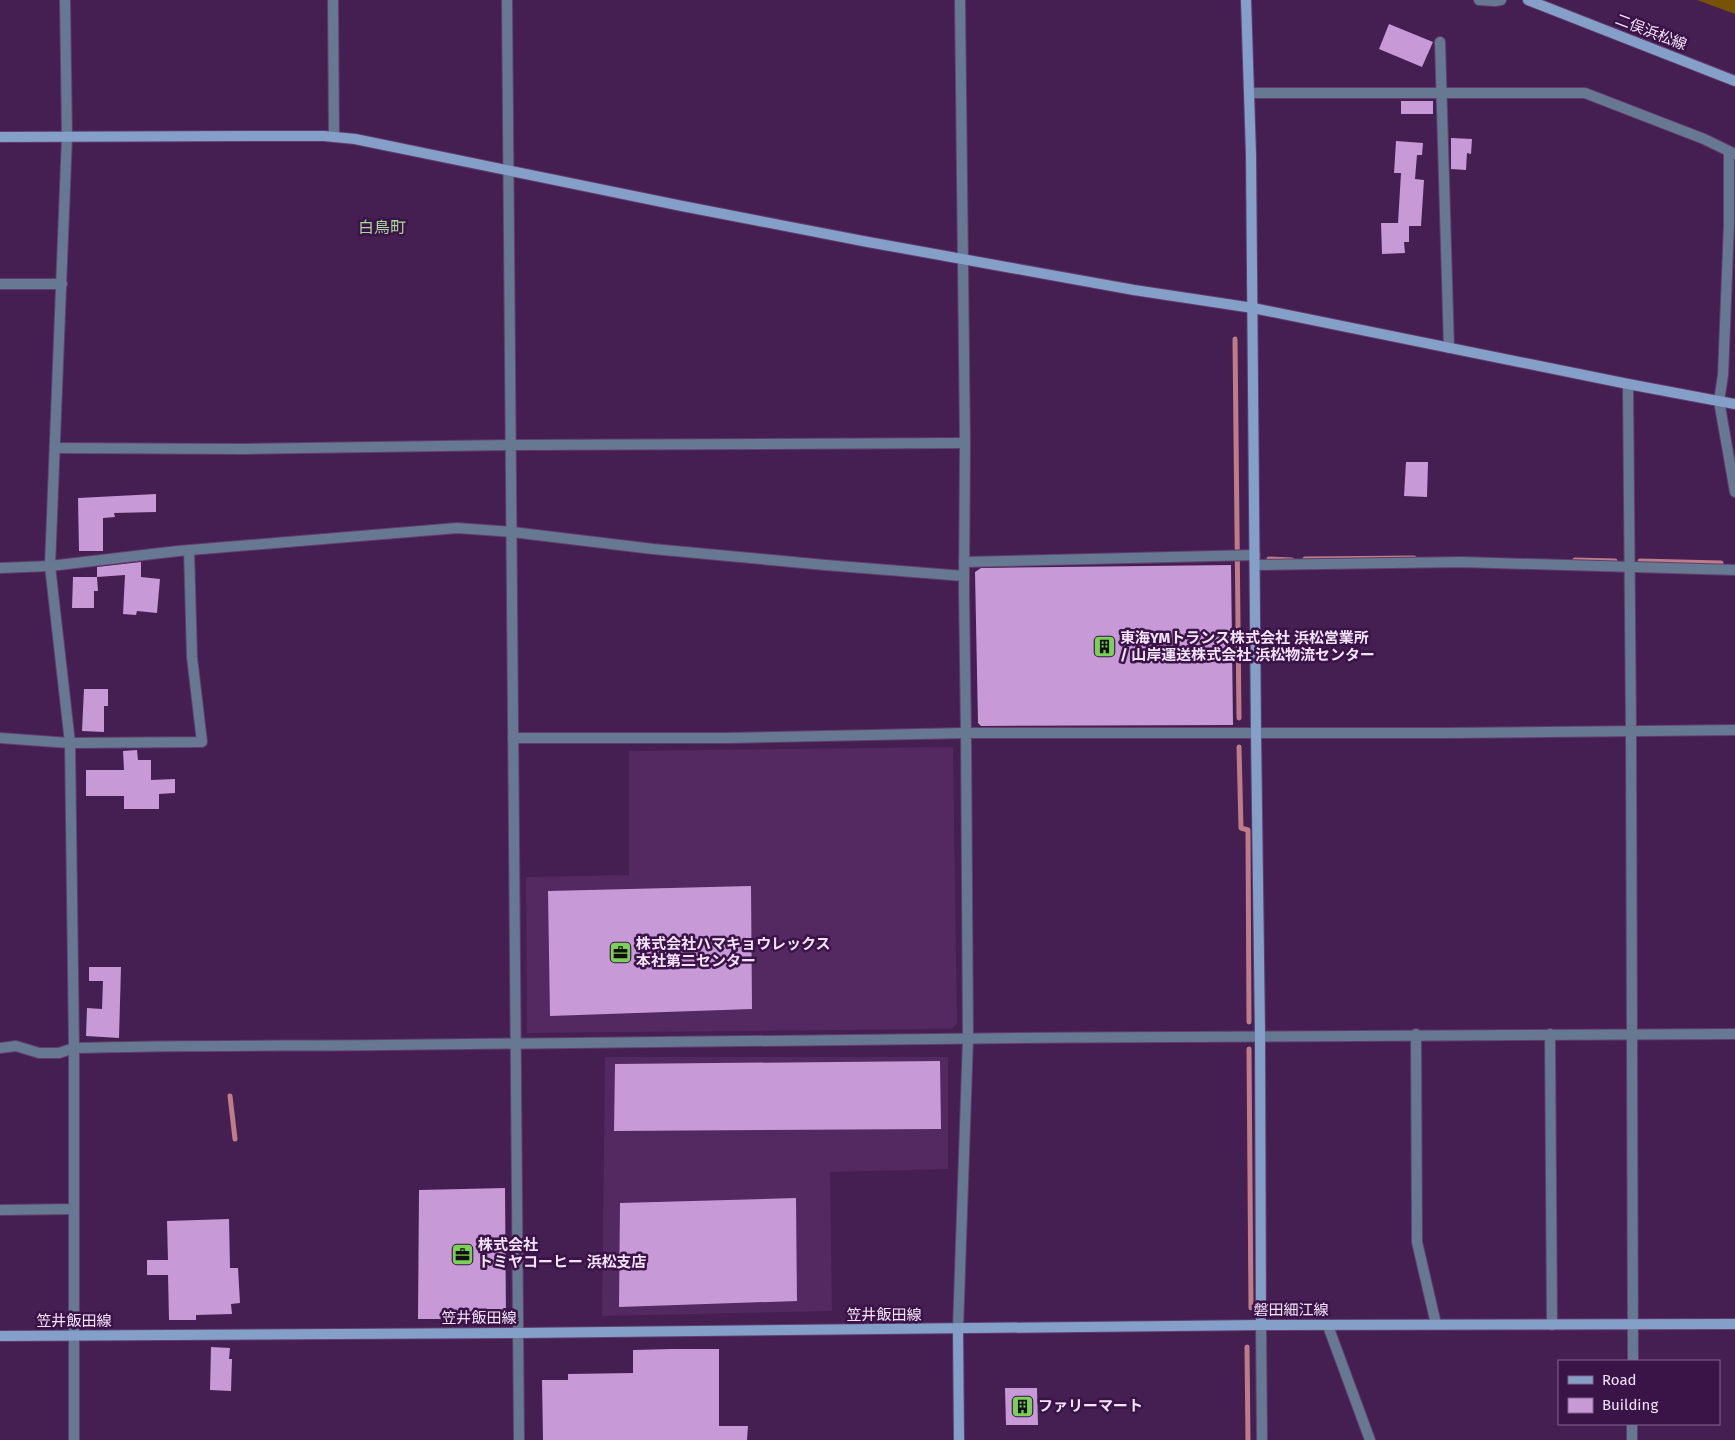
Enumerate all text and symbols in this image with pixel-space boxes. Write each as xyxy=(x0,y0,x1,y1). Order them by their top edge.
street label: 二俣浜松線 xyxy=(1613,10,1689,54)
district label: 白鳥町 xyxy=(358,218,406,237)
place label: 東海YMトランス株式会社 浜松営業所 / 山岸運送株式会社 浜松物流センター xyxy=(1120,629,1375,664)
building icon: 東海YMトランス株式会社 浜松営業所 / 山岸運送株式会社 浜松物流センター xyxy=(1092,635,1116,659)
place label: 株式会社ハマキョウレックス 本社第二センター xyxy=(636,935,831,970)
office icon: 株式会社ハマキョウレックス 本社第二センター xyxy=(608,941,632,965)
place label: 株式会社 トミヤコーヒー 浜松支店 xyxy=(478,1236,647,1271)
office icon: 株式会社 トミヤコーヒー 浜松支店 xyxy=(450,1242,474,1266)
street label: 磐田細江線 xyxy=(1253,1301,1329,1319)
street label: 笠井飯田線 xyxy=(846,1306,922,1324)
street label: 笠井飯田線 xyxy=(441,1309,517,1327)
street label: 笠井飯田線 xyxy=(36,1312,112,1330)
legend xyxy=(1558,1360,1720,1425)
text: Road xyxy=(1602,1371,1637,1389)
building icon: ファリーマート xyxy=(1010,1394,1034,1418)
text: Building xyxy=(1602,1396,1658,1414)
place label: ファリーマート xyxy=(1038,1397,1143,1415)

